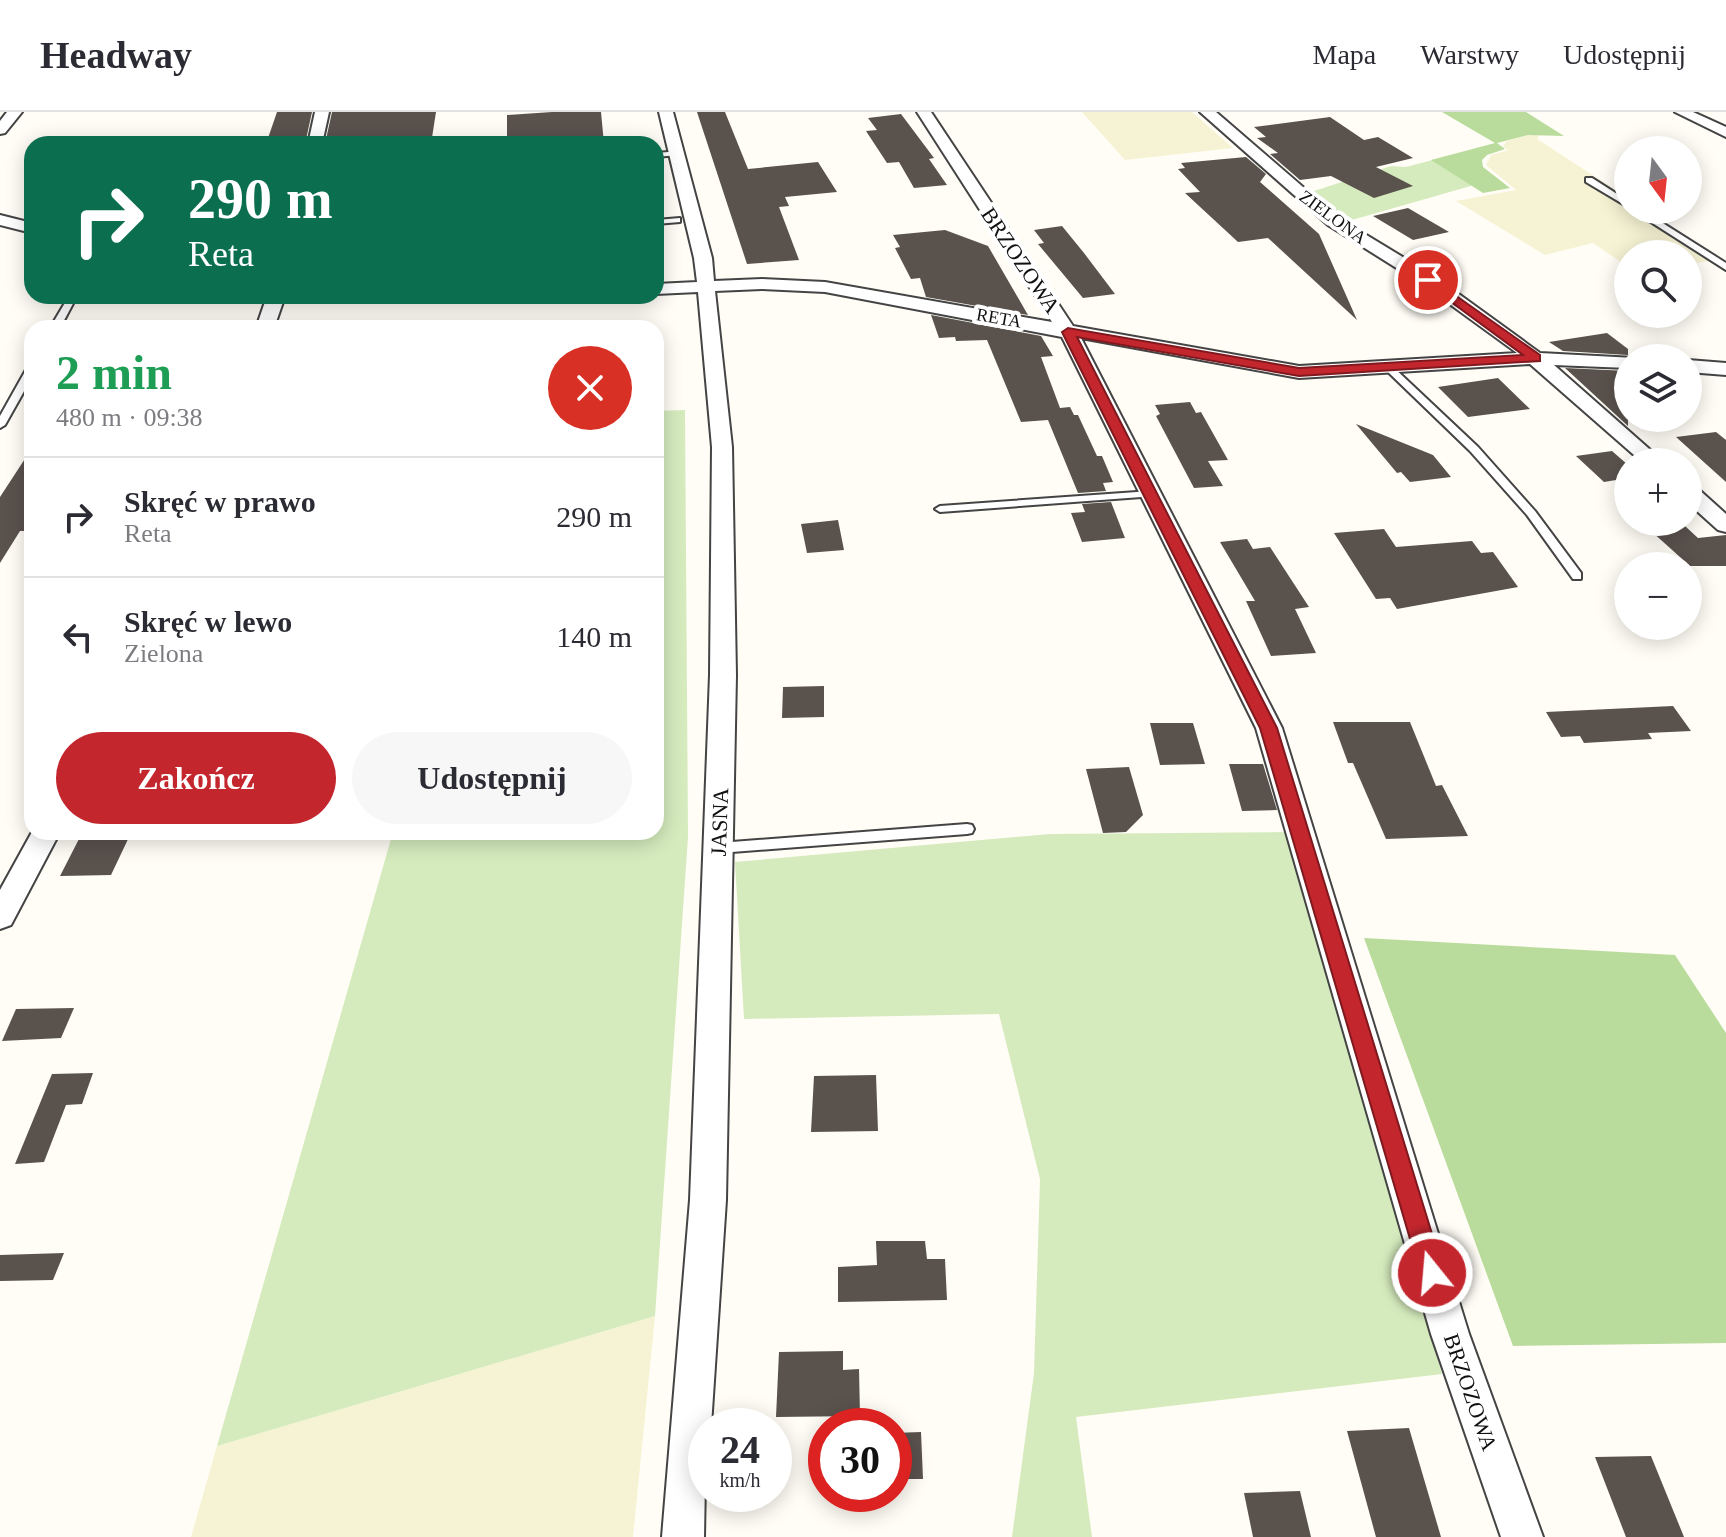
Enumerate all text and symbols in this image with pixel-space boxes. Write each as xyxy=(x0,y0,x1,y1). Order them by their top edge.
text: Headway xyxy=(40,34,192,76)
text: Mapa xyxy=(1313,39,1376,70)
text: Warstwy xyxy=(1420,39,1519,70)
text: Udostępnij xyxy=(1563,39,1686,70)
north arrow xyxy=(1614,136,1702,224)
map controls xyxy=(1614,136,1702,640)
icon: right xyxy=(56,168,160,272)
text: 290 m xyxy=(188,168,333,230)
street label: ZIELONA xyxy=(1296,186,1370,248)
street label: BRZOZOWA xyxy=(976,203,1065,318)
text: Reta xyxy=(188,234,254,274)
button: search xyxy=(1614,240,1702,328)
pin xyxy=(1394,246,1462,314)
icon: arrive xyxy=(1406,258,1450,302)
street label: RETA xyxy=(975,304,1023,332)
button: layers xyxy=(1614,344,1702,432)
text: 2 min xyxy=(56,346,172,399)
button: close xyxy=(548,346,632,430)
text: 480 m · 09:38 xyxy=(56,403,203,432)
button: + xyxy=(1614,448,1702,536)
text: Skręć w prawo xyxy=(124,485,316,518)
icon: right xyxy=(56,495,100,539)
text: 290 m xyxy=(556,500,632,533)
text: Reta xyxy=(124,519,172,548)
button: − xyxy=(1614,552,1702,640)
text: Skręć w lewo xyxy=(124,605,292,638)
icon: left xyxy=(56,615,100,659)
text: 140 m xyxy=(556,620,632,653)
text: Zielona xyxy=(124,639,203,668)
button: Zakończ xyxy=(56,732,336,824)
button: Udostępnij xyxy=(352,732,632,824)
street label: JASNA xyxy=(706,787,733,857)
position arrow xyxy=(1390,1231,1474,1315)
street label: BRZOZOWA xyxy=(1439,1330,1502,1454)
speed limit sign: 30 xyxy=(808,1408,912,1512)
text: 24 xyxy=(720,1427,760,1472)
text: km/h xyxy=(719,1469,761,1491)

